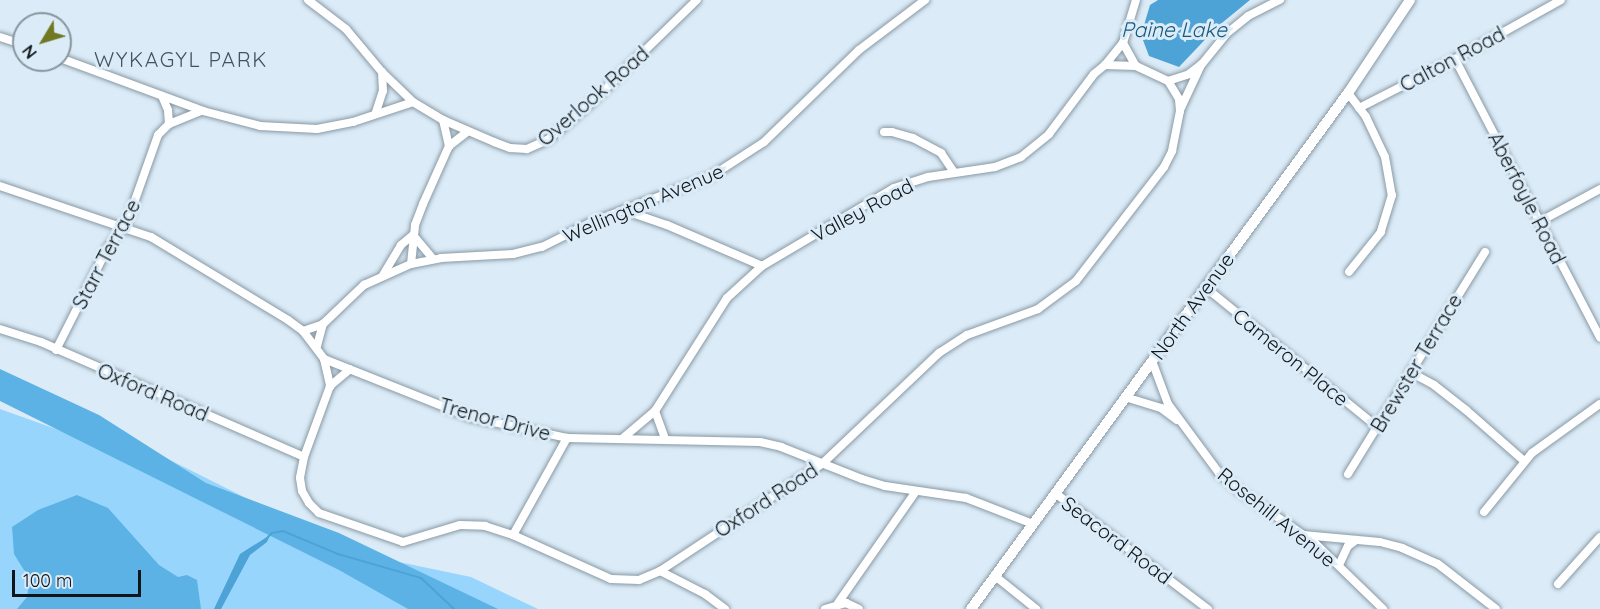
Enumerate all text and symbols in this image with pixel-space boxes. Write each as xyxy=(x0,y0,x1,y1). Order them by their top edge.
north arrow xyxy=(12,12,72,72)
water label: Paine Lake xyxy=(1121,16,1227,42)
street label: Calton Road xyxy=(1396,21,1508,97)
text: N xyxy=(18,41,41,63)
street label: Overlook Road xyxy=(533,41,653,151)
district label: WYKAGYL PARK xyxy=(94,46,268,72)
street label: Aberfoyle Road xyxy=(1483,128,1571,268)
street label: Wellington Avenue xyxy=(559,158,727,248)
street label: Valley Road xyxy=(807,173,917,247)
street label: Starr Terrace xyxy=(67,195,145,313)
street label: North Avenue xyxy=(1145,248,1239,364)
street label: Brewster Terrace xyxy=(1365,290,1467,436)
street label: Cameron Place xyxy=(1229,303,1353,411)
street label: Oxford Road xyxy=(94,358,212,426)
street label: Trenor Drive xyxy=(437,393,553,445)
street label: Oxford Road xyxy=(710,458,822,542)
street label: Rosehill Avenue xyxy=(1213,462,1341,572)
street label: Seacord Road xyxy=(1057,491,1177,589)
scale bar xyxy=(15,558,144,596)
text: 100 m xyxy=(23,569,72,592)

